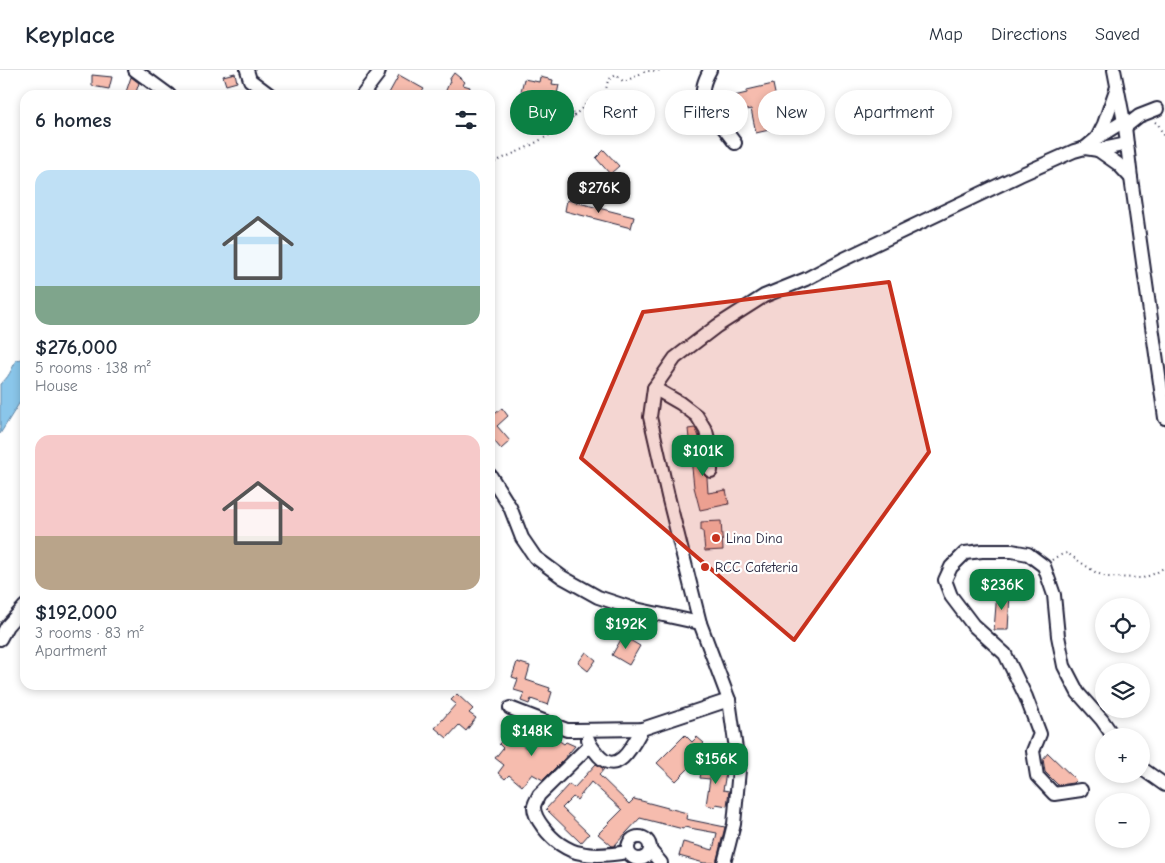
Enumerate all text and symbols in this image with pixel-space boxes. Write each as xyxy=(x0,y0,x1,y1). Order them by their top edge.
text: Keyplace xyxy=(25,21,115,49)
text: Map xyxy=(929,24,963,45)
text: Directions xyxy=(991,24,1067,45)
text: Saved xyxy=(1095,24,1140,45)
chip: Buy xyxy=(510,90,574,135)
chip: Rent xyxy=(584,90,655,135)
chip: Filters xyxy=(665,90,748,135)
chip: New xyxy=(758,90,825,135)
chip: Apartment xyxy=(835,90,952,135)
icon: filters xyxy=(452,106,480,134)
text: 6 homes xyxy=(35,108,111,132)
pin: $276K xyxy=(564,172,634,214)
text: $276K xyxy=(578,179,620,197)
icon: home xyxy=(213,203,303,293)
text: $276,000 xyxy=(35,335,118,359)
text: 5 rooms · 138 m² xyxy=(35,359,151,377)
text: House xyxy=(35,377,78,395)
pin: $101K xyxy=(668,434,738,477)
text: $101K xyxy=(683,442,723,460)
icon: home xyxy=(213,468,303,558)
place label: Lina Dina xyxy=(726,530,783,547)
marker: Lina Dina xyxy=(710,532,722,544)
place label: RCC Cafeteria xyxy=(715,559,798,576)
marker: RCC Cafeteria xyxy=(699,561,711,573)
pin: $236K xyxy=(967,568,1037,611)
text: $236K xyxy=(981,576,1023,594)
map controls xyxy=(1095,598,1150,848)
button: locate xyxy=(1095,598,1150,653)
text: $192,000 xyxy=(35,600,117,624)
pin: $192K xyxy=(591,608,661,650)
text: $192K xyxy=(605,615,647,633)
text: 3 rooms · 83 m² xyxy=(35,624,144,642)
text: Apartment xyxy=(35,642,107,660)
button: layers xyxy=(1095,663,1150,718)
pin: $148K xyxy=(497,714,567,757)
text: $148K xyxy=(512,722,552,740)
button: + xyxy=(1095,728,1150,783)
pin: $156K xyxy=(681,742,751,785)
text: $156K xyxy=(695,750,737,768)
button: − xyxy=(1095,793,1150,848)

